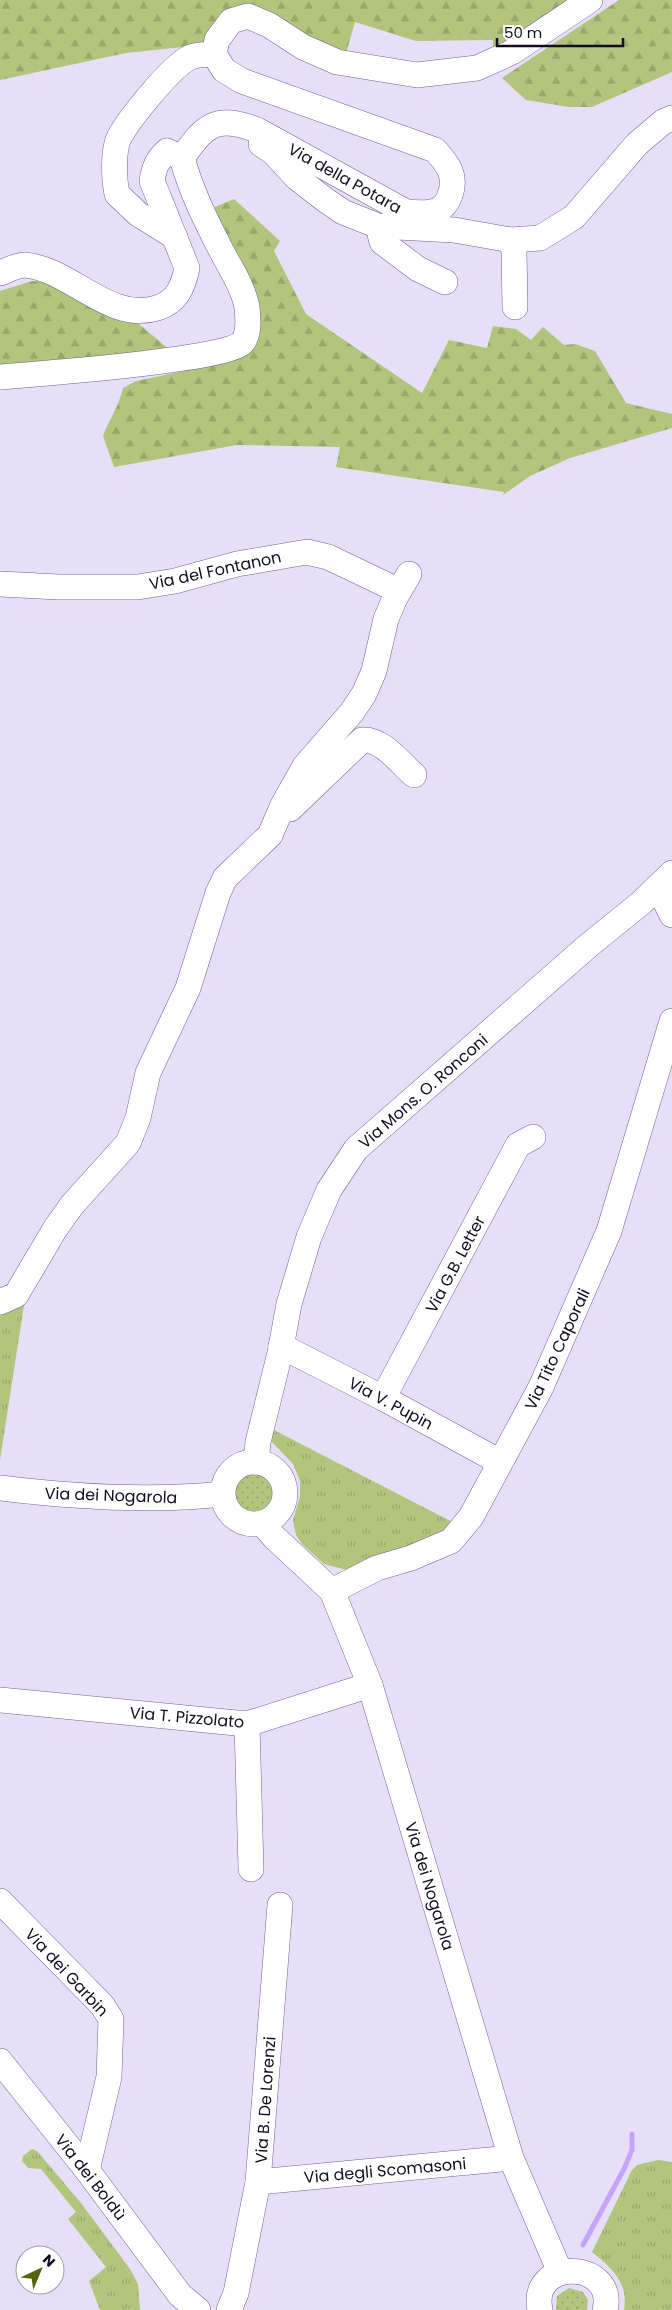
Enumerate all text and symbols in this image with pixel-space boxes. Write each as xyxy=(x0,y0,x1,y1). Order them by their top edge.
scale bar xyxy=(497,15,623,47)
text: 50 m xyxy=(504,22,542,43)
street label: Via della Potara xyxy=(284,138,406,219)
street label: Via del Fontanon xyxy=(147,545,283,596)
street label: Via Mons. O. Ronconi xyxy=(354,1029,493,1154)
street label: Via G.B. Letter xyxy=(420,1211,491,1317)
street label: Via Tito Caporali xyxy=(519,1285,596,1414)
street label: Via V. Pupin xyxy=(344,1372,437,1435)
street label: Via dei Nogarola xyxy=(44,1482,178,1509)
street label: Via T. Pizzolato xyxy=(129,1701,245,1734)
street label: Via dei Nogarola xyxy=(399,1819,460,1953)
street label: Via dei Garbin xyxy=(20,1923,114,2022)
street label: Via B. De Lorenzi xyxy=(250,2036,281,2164)
street label: Via dei Boldù xyxy=(50,2129,132,2225)
street label: Via degli Scomasoni xyxy=(303,2152,467,2189)
north arrow xyxy=(15,2245,65,2295)
text: N xyxy=(38,2250,60,2271)

